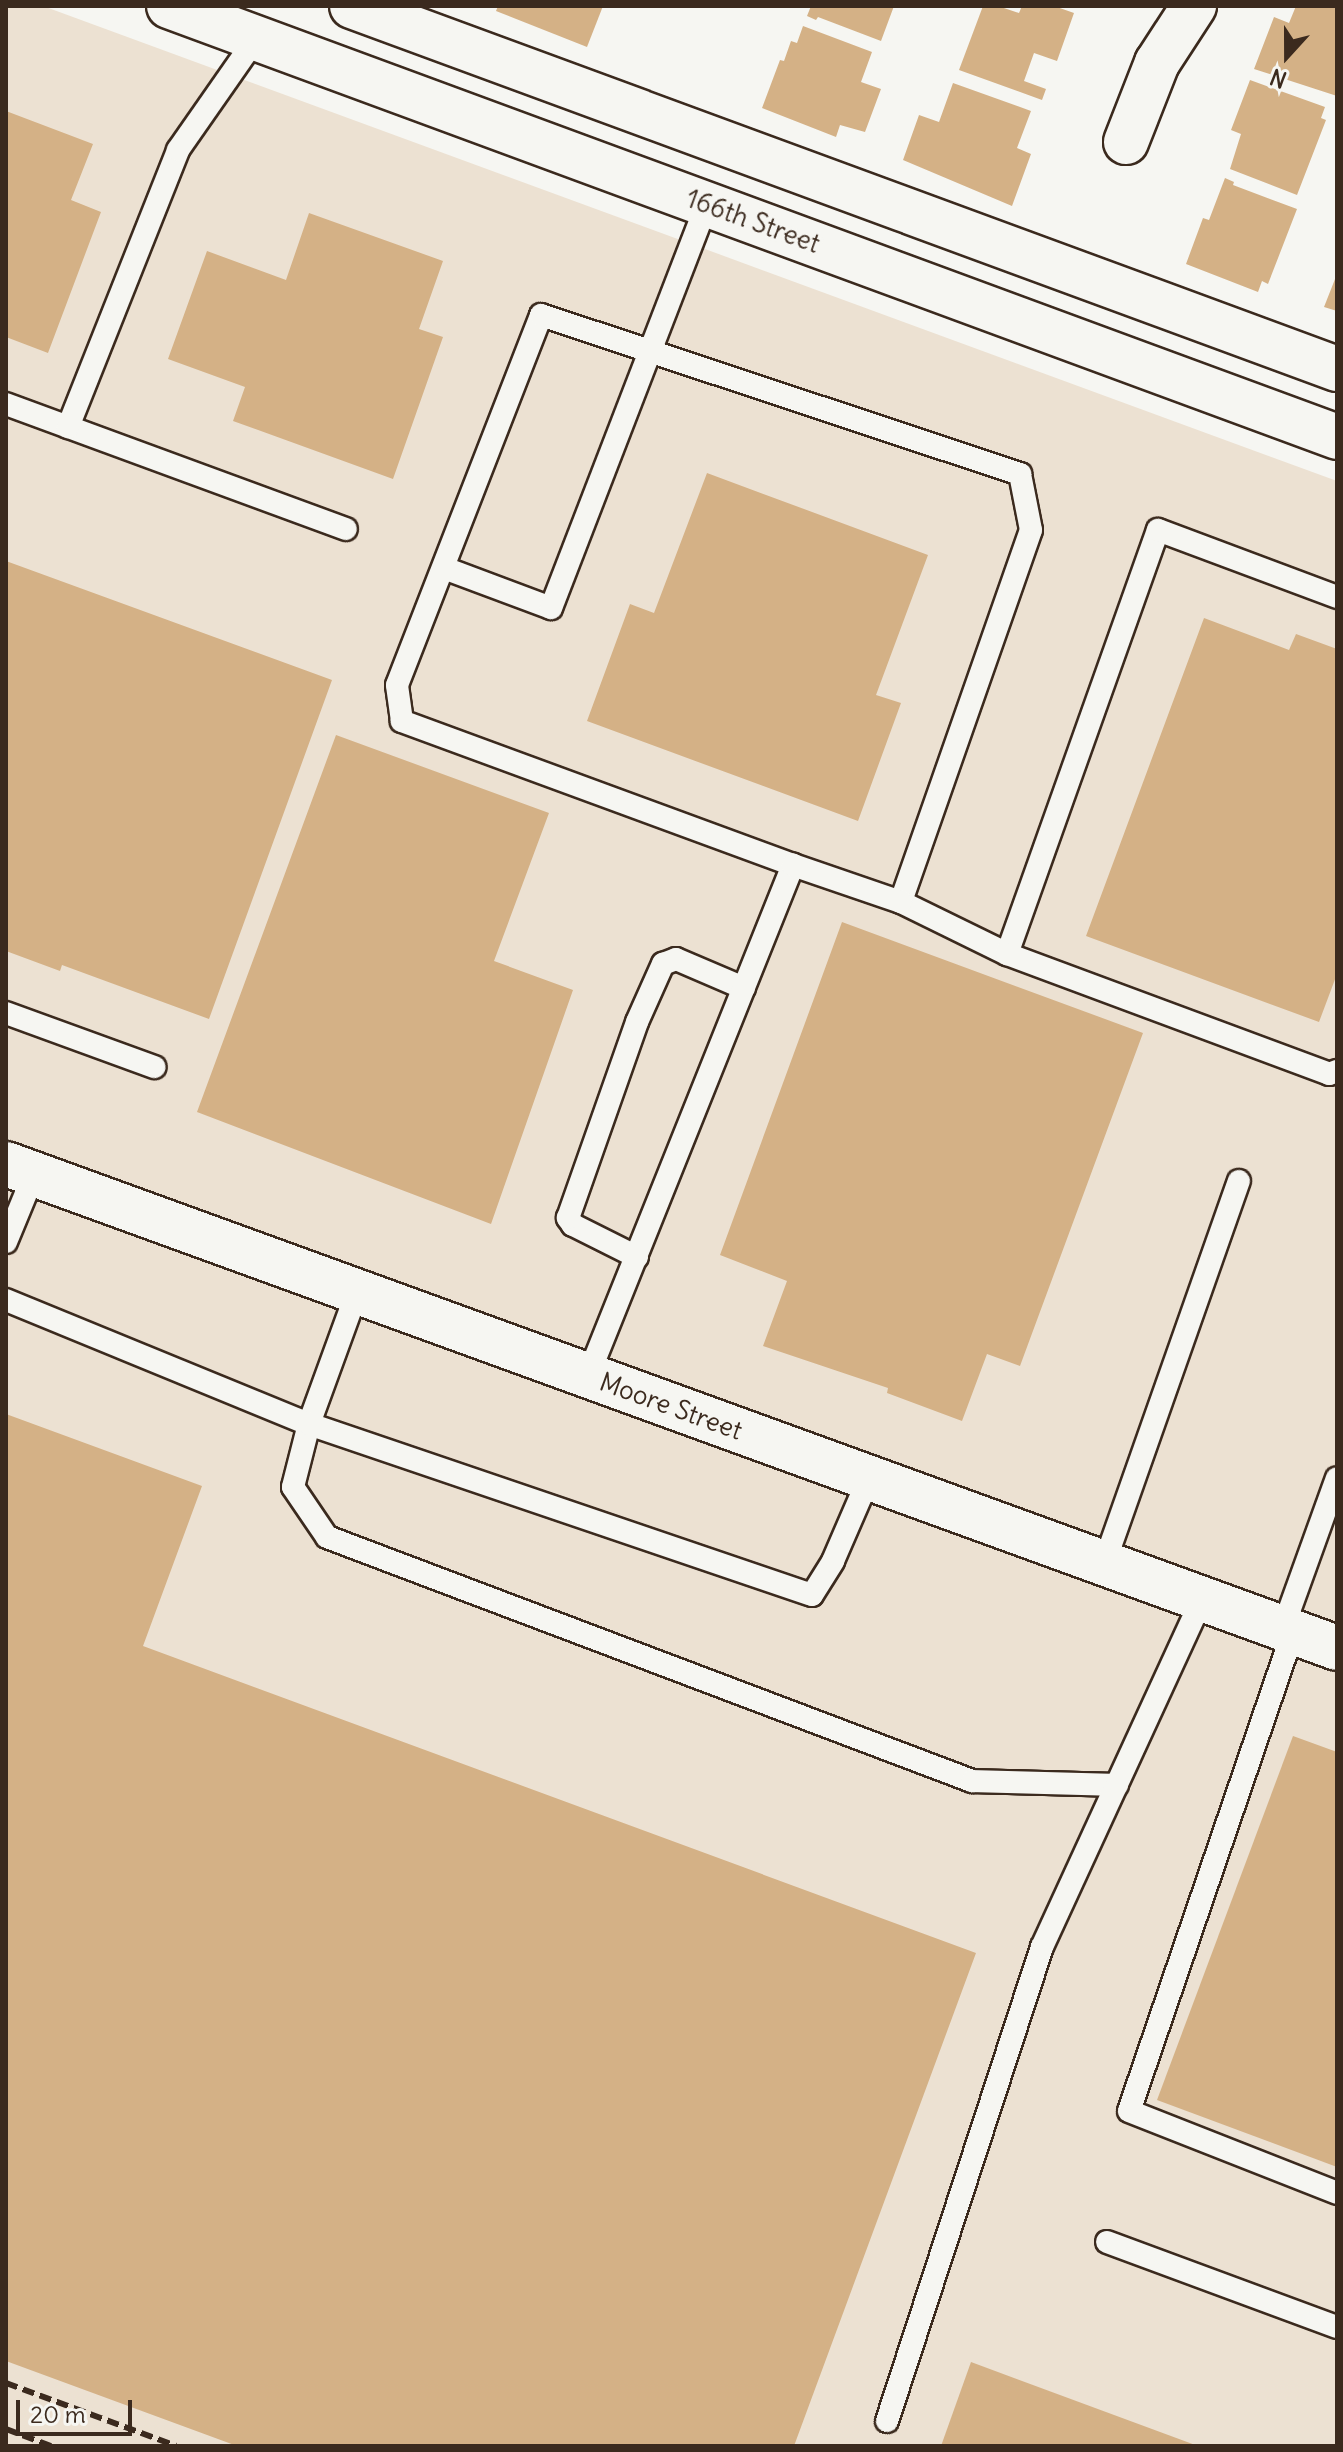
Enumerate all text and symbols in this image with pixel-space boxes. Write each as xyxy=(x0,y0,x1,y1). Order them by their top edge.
north arrow xyxy=(1247,16,1327,96)
text: N xyxy=(1266,63,1291,94)
street label: 166th Street xyxy=(682,182,824,260)
street label: Moore Street xyxy=(595,1366,747,1446)
scale bar xyxy=(20,2384,136,2434)
text: 20 m xyxy=(30,2399,86,2429)

